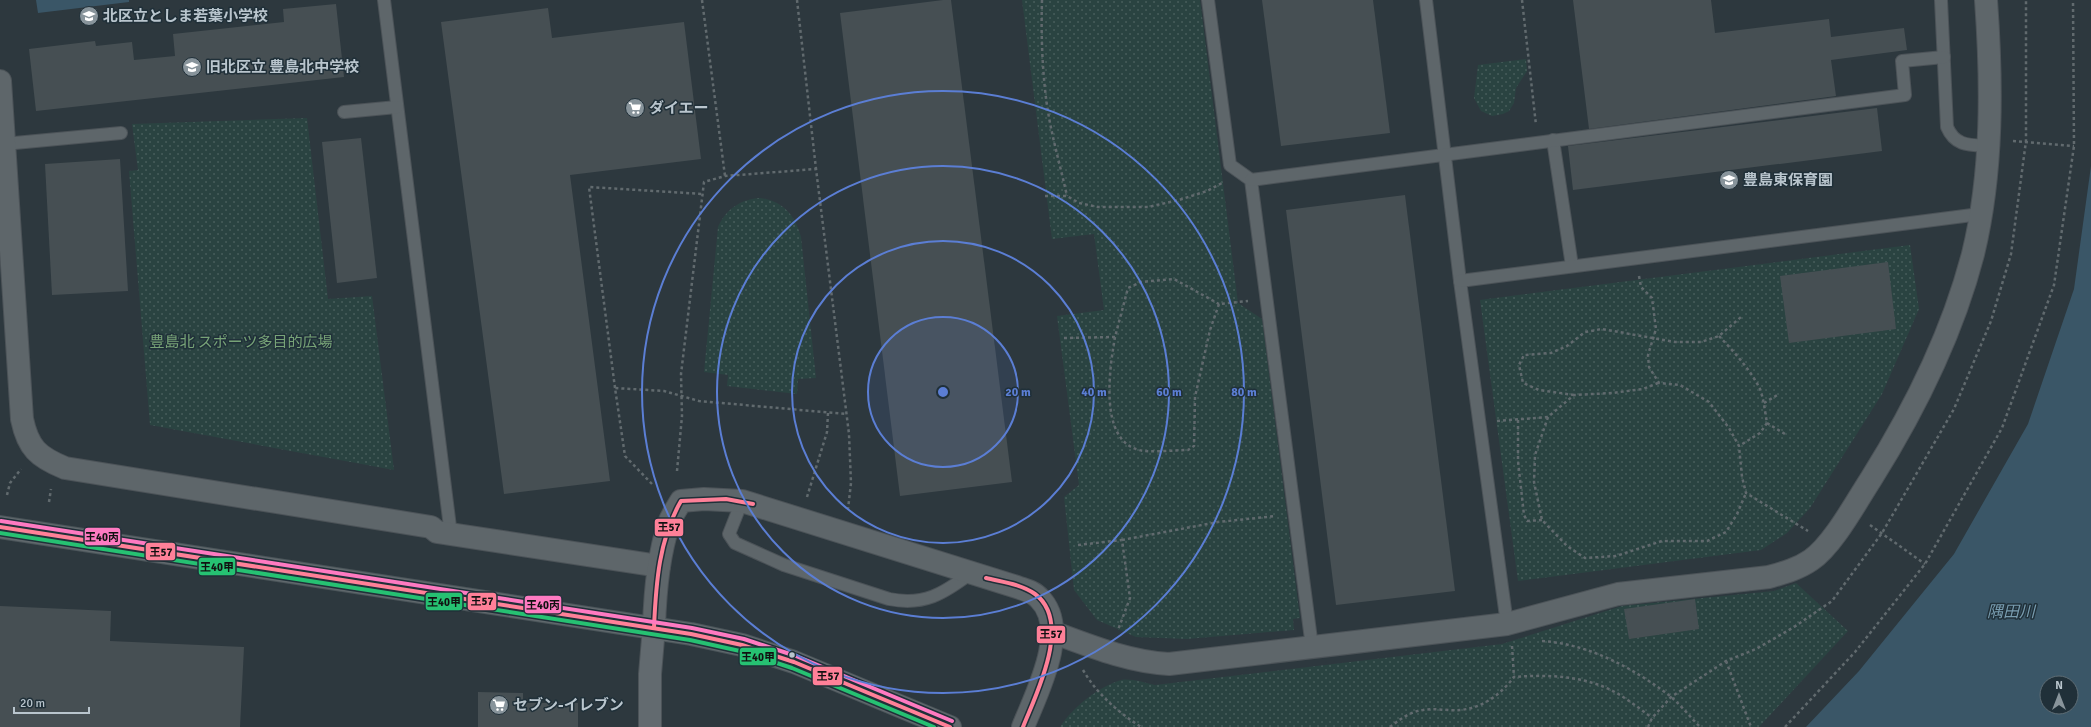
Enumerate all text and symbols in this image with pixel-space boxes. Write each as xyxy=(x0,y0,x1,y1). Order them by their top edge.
school or university icon: 北区立としま若葉小学校 xyxy=(78,5,100,27)
place label: 北区立としま若葉小学校 xyxy=(103,7,268,25)
school or university icon: 旧北区立 豊島北中学校 xyxy=(181,56,203,78)
place label: 旧北区立 豊島北中学校 xyxy=(206,58,359,76)
supermarket icon: ダイエー xyxy=(624,97,646,119)
place label: ダイエー xyxy=(649,99,709,117)
school or university icon: 豊島東保育園 xyxy=(1718,169,1740,191)
place label: 豊島東保育園 xyxy=(1743,171,1833,189)
park label: 豊島北 スポーツ多目的広場 xyxy=(149,333,333,351)
centre of rings xyxy=(936,385,950,399)
text: 20 m xyxy=(1005,385,1031,400)
text: 40 m xyxy=(1081,385,1107,400)
text: 60 m xyxy=(1156,385,1182,400)
text: 80 m xyxy=(1231,385,1257,400)
line badge: 王57 xyxy=(654,518,684,537)
text: 王57 xyxy=(658,521,680,534)
line badge: 王40丙 xyxy=(84,527,121,546)
text: 王40丙 xyxy=(85,531,119,544)
line badge: 王57 xyxy=(145,542,176,561)
text: 王57 xyxy=(150,546,172,559)
line badge: 王40甲 xyxy=(198,557,236,576)
text: 王40甲 xyxy=(200,561,234,574)
line badge: 王40甲 xyxy=(425,592,463,611)
line badge: 王57 xyxy=(467,592,497,611)
text: 王57 xyxy=(471,595,493,608)
line badge: 王40丙 xyxy=(524,595,562,614)
text: 王40甲 xyxy=(427,596,461,609)
text: 王40丙 xyxy=(526,599,560,612)
water label: 隅田川 xyxy=(1987,602,2037,622)
line badge: 王57 xyxy=(1036,625,1066,644)
text: 王57 xyxy=(1040,628,1062,641)
line badge: 王40甲 xyxy=(739,647,777,666)
unlabelled marker xyxy=(787,650,797,660)
text: 王40甲 xyxy=(741,651,775,664)
line badge: 王57 xyxy=(812,666,843,686)
text: 王57 xyxy=(817,670,839,683)
north arrow xyxy=(2039,675,2079,715)
text: N xyxy=(2055,679,2063,692)
scale bar xyxy=(14,689,89,715)
supermarket icon: セブン-イレブン xyxy=(488,694,510,716)
text: 20 m xyxy=(20,696,45,711)
place label: セブン-イレブン xyxy=(513,696,624,714)

